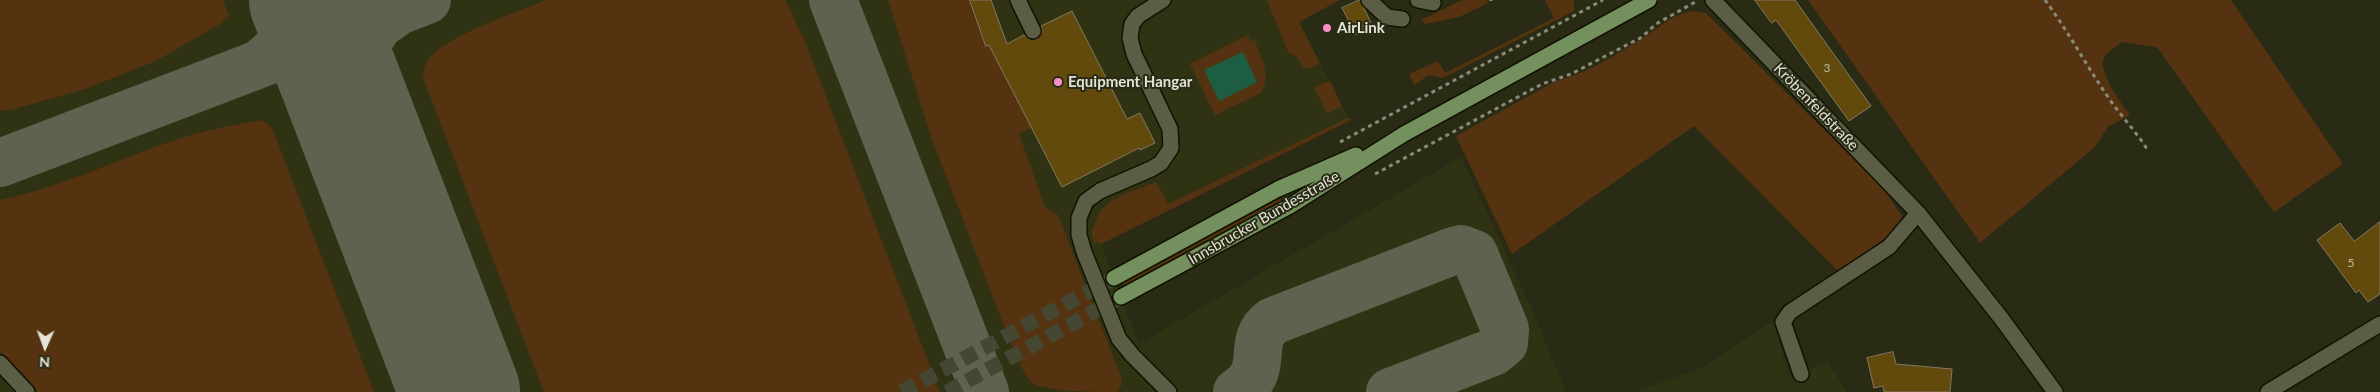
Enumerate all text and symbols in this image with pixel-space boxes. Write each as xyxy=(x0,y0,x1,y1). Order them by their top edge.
place label: AirLink xyxy=(1337,19,1385,37)
marker: AirLink xyxy=(1321,22,1333,34)
street label: Kröbenfeldstraße xyxy=(1770,60,1862,154)
house number: 3 xyxy=(1824,61,1830,75)
place label: Equipment Hangar xyxy=(1068,73,1192,91)
marker: Equipment Hangar xyxy=(1052,76,1064,88)
street label: Innsbrucker Bundesstraße xyxy=(1185,167,1343,269)
house number: 5 xyxy=(2348,256,2354,270)
north arrow xyxy=(20,322,70,372)
text: N xyxy=(39,354,50,371)

